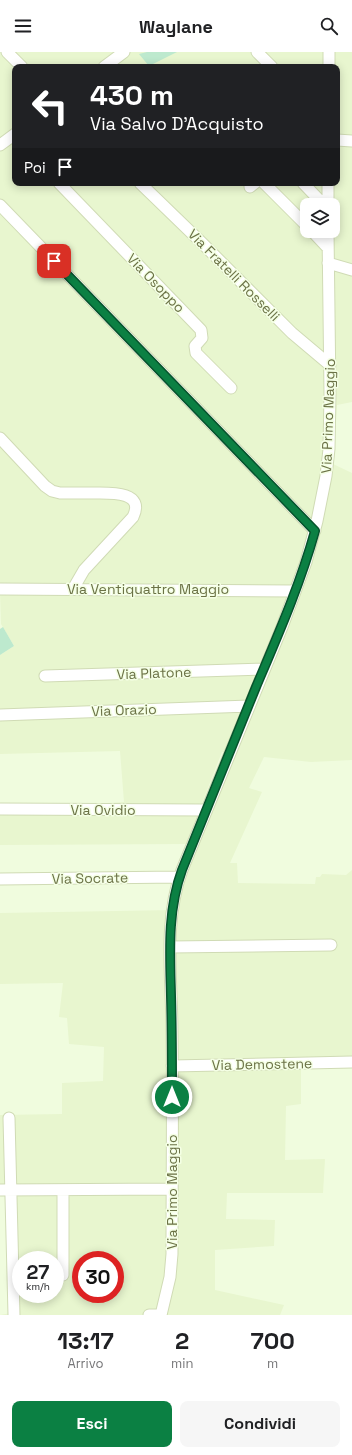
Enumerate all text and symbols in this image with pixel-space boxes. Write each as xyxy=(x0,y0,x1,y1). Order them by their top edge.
icon: menu xyxy=(12,15,34,37)
text: Waylane xyxy=(139,15,213,38)
icon: search xyxy=(318,15,340,37)
text: 430 m xyxy=(90,77,174,113)
icon: left xyxy=(24,80,76,132)
text: Via Salvo D'Acquisto xyxy=(90,112,264,135)
icon: arrive xyxy=(54,156,76,178)
text: Poi xyxy=(24,158,46,177)
map controls xyxy=(300,198,340,238)
button: layers xyxy=(300,198,340,238)
street label: Via Fratelli Rosselli xyxy=(184,225,284,325)
pin xyxy=(37,244,71,278)
street label: Via Osoppo xyxy=(123,249,189,317)
icon: arrive xyxy=(43,250,65,272)
street label: Via Primo Maggio xyxy=(317,358,339,474)
street label: Via Ventiquattro Maggio xyxy=(67,580,229,598)
street label: Via Platone xyxy=(116,663,192,683)
street label: Via Orazio xyxy=(91,700,157,720)
street label: Via Ovidio xyxy=(70,801,136,819)
street label: Via Socrate xyxy=(52,868,128,888)
street label: Via Demostene xyxy=(212,1054,312,1074)
position arrow xyxy=(151,1076,193,1118)
street label: Via Primo Maggio xyxy=(163,1134,181,1250)
speed limit sign: 30 xyxy=(72,1251,124,1303)
text: 27 xyxy=(27,1259,49,1285)
text: km/h xyxy=(26,1280,50,1293)
text: 13:17 xyxy=(57,1325,114,1356)
text: 2 xyxy=(175,1325,189,1356)
text: 700 xyxy=(251,1325,295,1356)
text: Arrivo xyxy=(68,1355,103,1372)
text: min xyxy=(171,1355,193,1372)
text: m xyxy=(267,1355,278,1372)
button: Esci xyxy=(12,1401,172,1447)
button: Condividi xyxy=(180,1401,340,1447)

